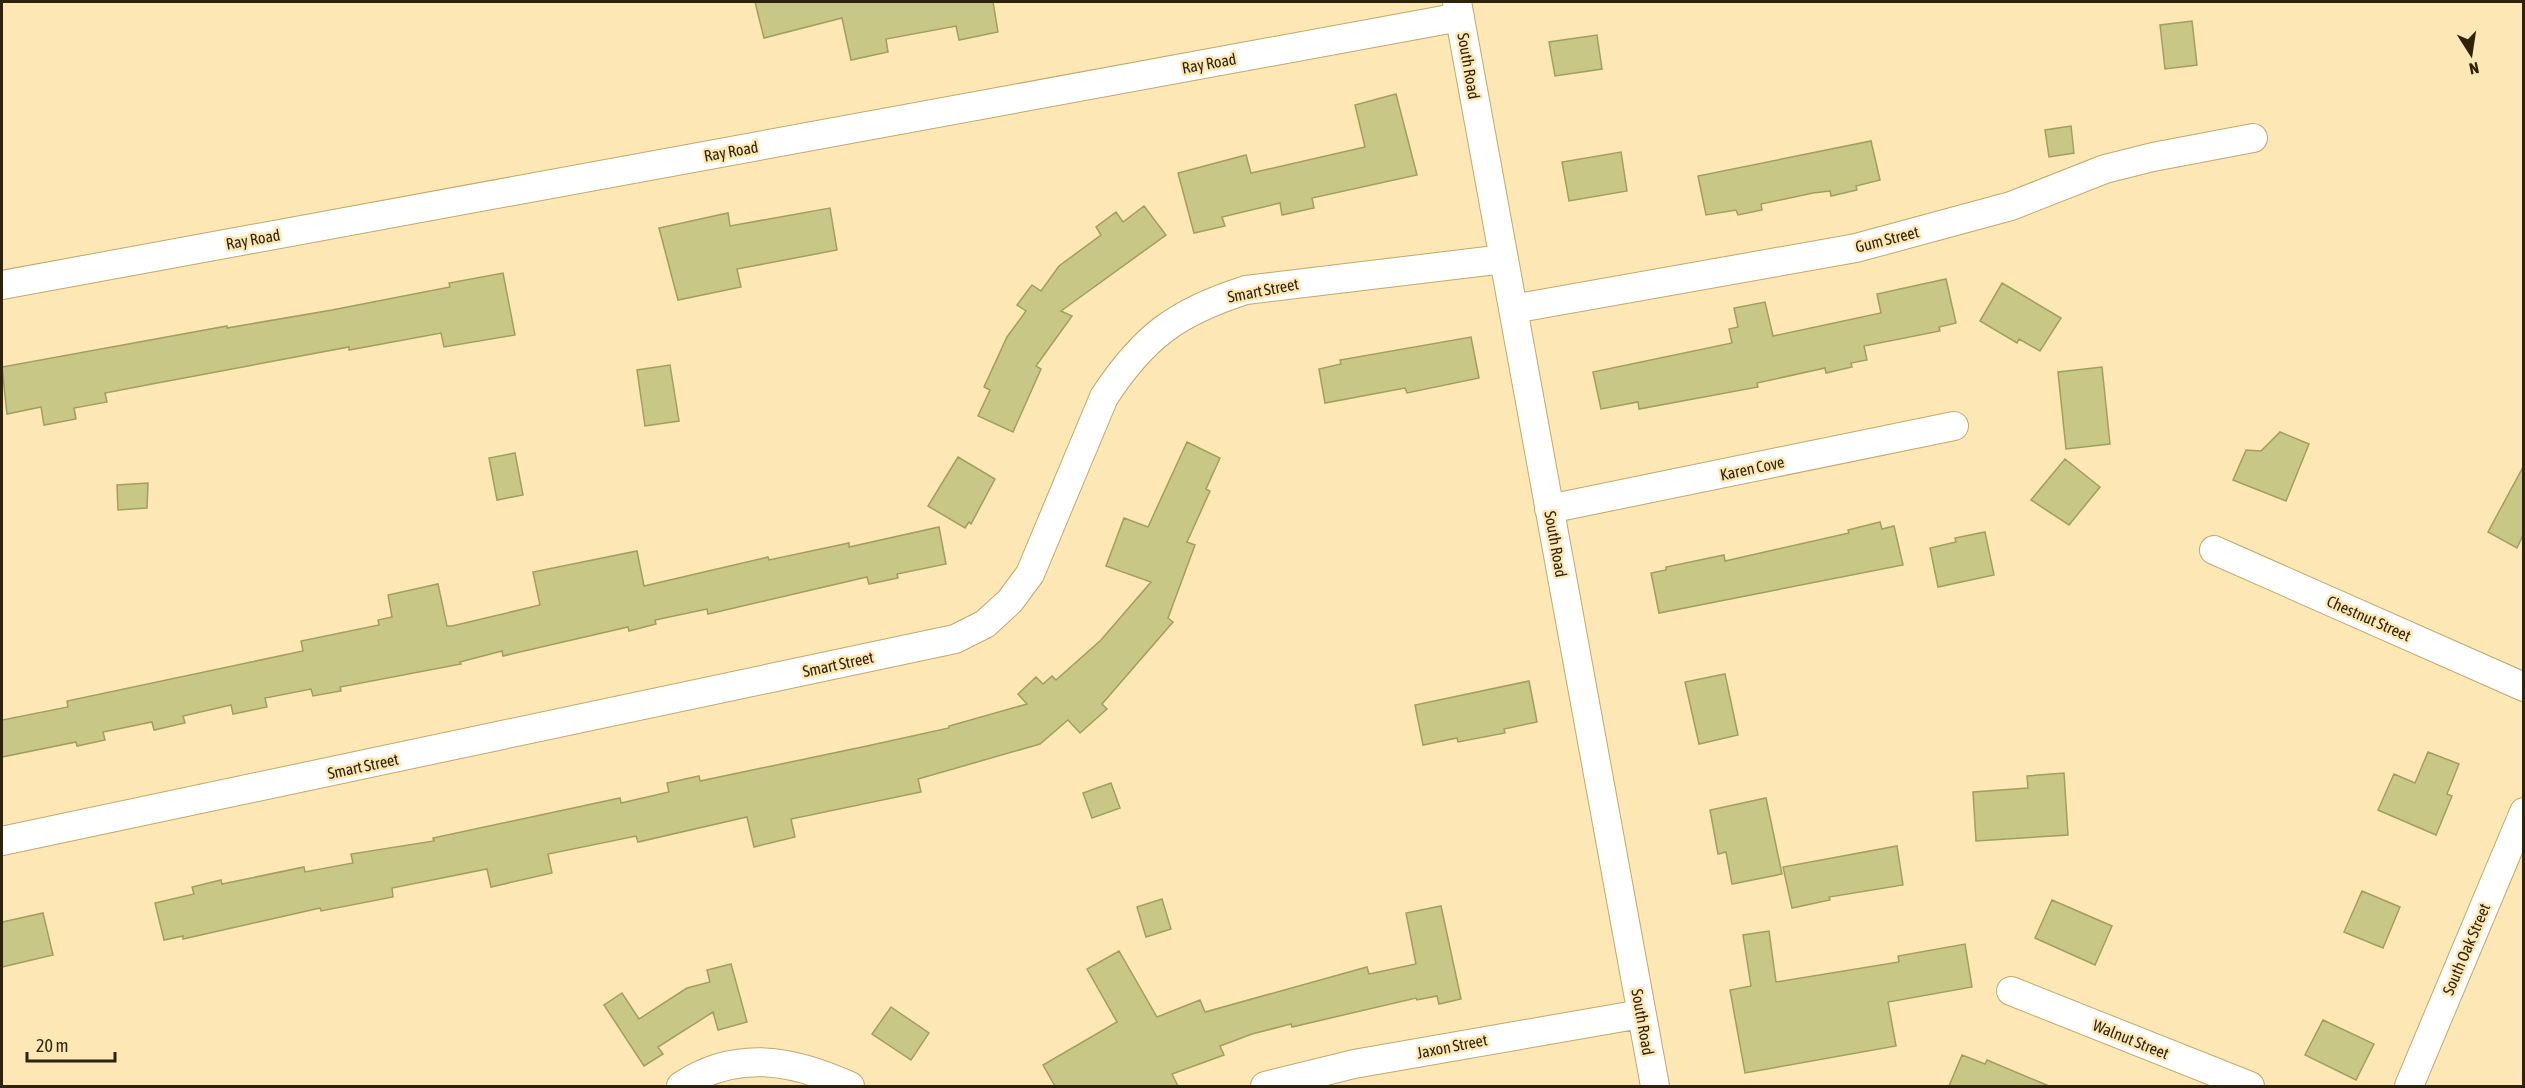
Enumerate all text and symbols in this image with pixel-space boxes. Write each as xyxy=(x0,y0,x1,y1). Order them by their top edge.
north arrow xyxy=(2441,24,2501,84)
street label: South Road xyxy=(1454,31,1484,101)
street label: Ray Road xyxy=(1180,49,1238,78)
text: N xyxy=(2468,59,2481,78)
street label: Ray Road xyxy=(702,137,760,166)
street label: Gum Street xyxy=(1853,222,1921,256)
street label: Ray Road xyxy=(224,225,282,254)
street label: Smart Street xyxy=(1226,274,1301,306)
street label: Karen Cove xyxy=(1718,452,1786,484)
street label: South Road xyxy=(1541,509,1571,579)
street label: Chestnut Street xyxy=(2324,592,2414,645)
street label: Smart Street xyxy=(801,648,876,680)
street label: Smart Street xyxy=(326,750,401,782)
street label: South Oak Street xyxy=(2439,900,2494,997)
street label: South Road xyxy=(1628,987,1658,1057)
street label: Walnut Street xyxy=(2090,1016,2172,1063)
scale bar xyxy=(27,1025,116,1063)
street label: Jaxon Street xyxy=(1415,1030,1489,1062)
text: 20 m xyxy=(36,1035,68,1056)

